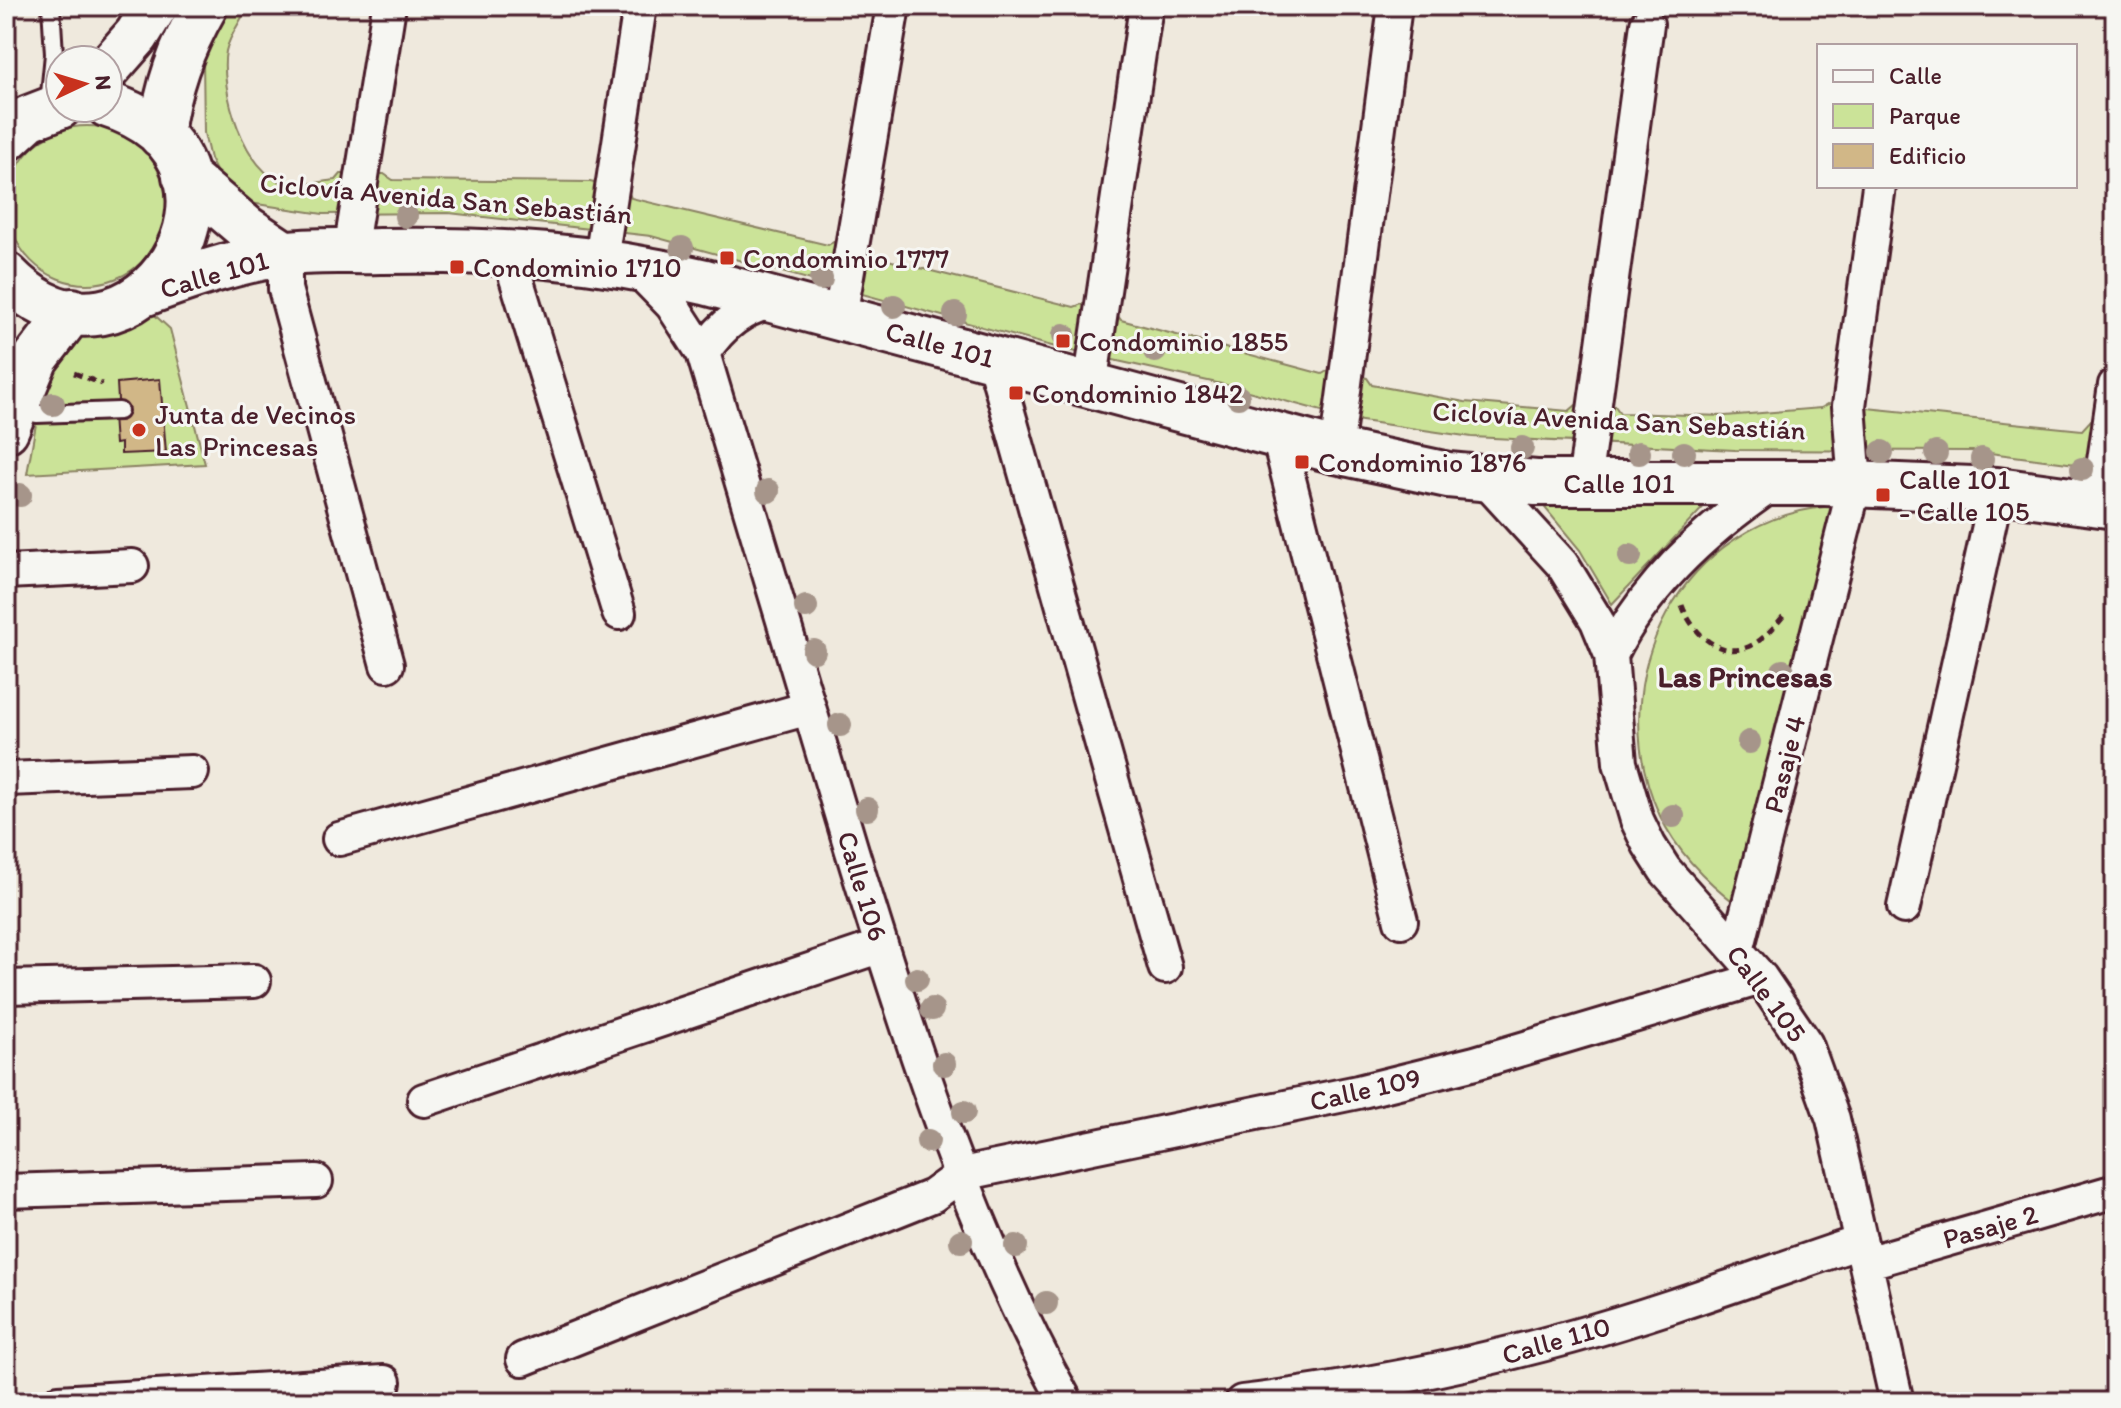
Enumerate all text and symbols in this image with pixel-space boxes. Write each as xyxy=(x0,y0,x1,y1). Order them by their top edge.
north arrow xyxy=(44,44,124,124)
legend xyxy=(1817,44,2077,188)
text: Calle xyxy=(1889,61,1942,90)
text: N xyxy=(89,74,117,91)
text: Parque xyxy=(1889,101,1961,130)
text: Edificio xyxy=(1889,141,1966,170)
street label: Ciclovía Avenida San Sebastián xyxy=(258,165,634,231)
place label: Condominio 1777 xyxy=(743,241,949,275)
street label: Calle 101 xyxy=(156,242,272,306)
marker: Condominio 1777 xyxy=(718,249,736,267)
place label: Condominio 1710 xyxy=(473,250,682,284)
marker: Condominio 1710 xyxy=(448,258,466,276)
street label: Calle 101 xyxy=(882,313,998,375)
place label: Condominio 1855 xyxy=(1079,324,1288,358)
marker: Condominio 1855 xyxy=(1054,332,1072,350)
place label: Condominio 1842 xyxy=(1032,376,1244,410)
marker: Condominio 1842 xyxy=(1007,384,1025,402)
street label: Ciclovía Avenida San Sebastián xyxy=(1431,393,1807,447)
place label: Junta de Vecinos Las Princesas xyxy=(155,397,356,463)
marker: Junta de Vecinos Las Princesas xyxy=(130,421,148,439)
place label: Condominio 1876 xyxy=(1318,445,1527,479)
marker: Condominio 1876 xyxy=(1293,453,1311,471)
place label: Calle 101 - Calle 105 xyxy=(1899,462,2030,528)
street label: Calle 101 xyxy=(1563,466,1675,500)
marker: Calle 101 - Calle 105 xyxy=(1874,486,1892,504)
district label: Las Princesas xyxy=(1657,658,1833,695)
street label: Pasaje 4 xyxy=(1755,711,1813,816)
street label: Calle 106 xyxy=(830,827,896,945)
street label: Calle 105 xyxy=(1719,938,1815,1048)
street label: Calle 109 xyxy=(1306,1060,1424,1118)
street label: Pasaje 2 xyxy=(1939,1196,2042,1256)
street label: Calle 110 xyxy=(1498,1308,1614,1372)

